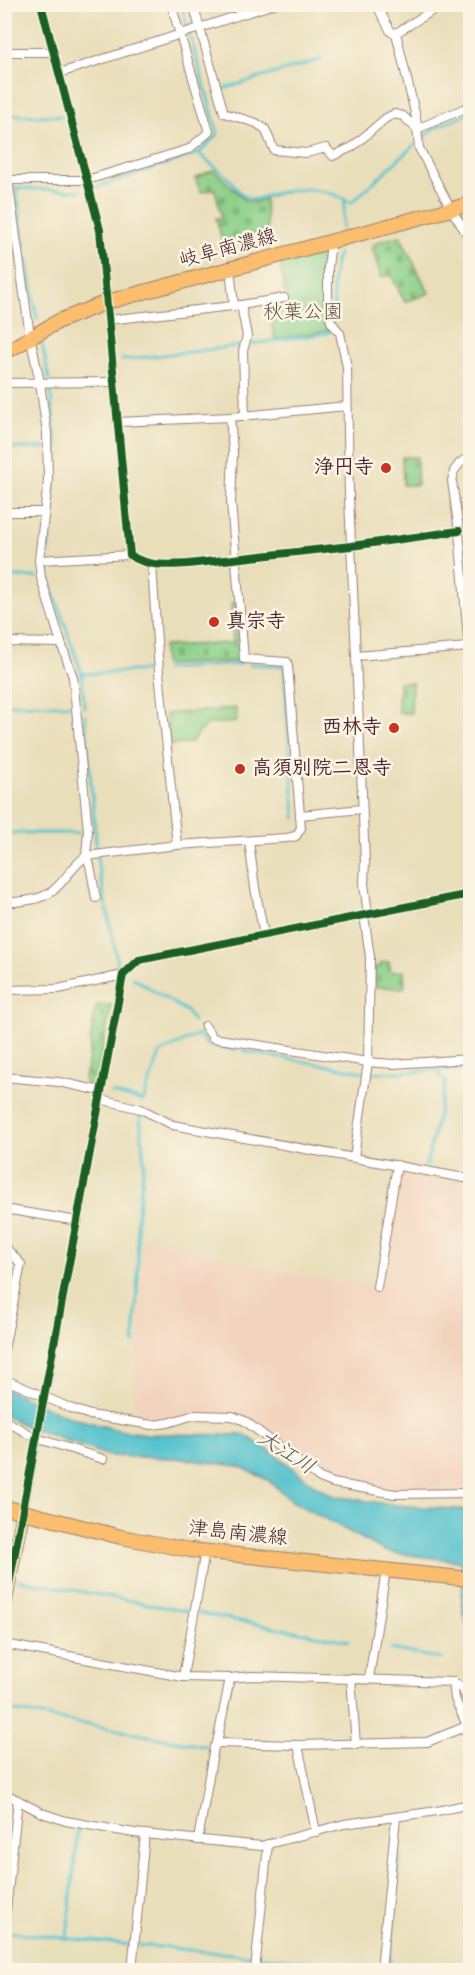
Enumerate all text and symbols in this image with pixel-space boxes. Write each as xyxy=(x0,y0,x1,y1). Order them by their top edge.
street label: 岐阜南濃線 xyxy=(176,221,280,277)
park label: 秋葉公園 xyxy=(263,297,343,329)
place label: 浄円寺 xyxy=(314,452,374,484)
marker: 浄円寺 xyxy=(379,461,393,475)
place label: 真宗寺 xyxy=(226,606,286,638)
marker: 真宗寺 xyxy=(207,615,221,629)
place label: 西林寺 xyxy=(322,712,382,744)
marker: 西林寺 xyxy=(387,721,401,735)
place label: 高須別院二恩寺 xyxy=(252,753,392,785)
marker: 高須別院二恩寺 xyxy=(233,762,247,776)
water label: 大江川 xyxy=(251,1422,321,1484)
street label: 津島南濃線 xyxy=(187,1513,289,1555)

